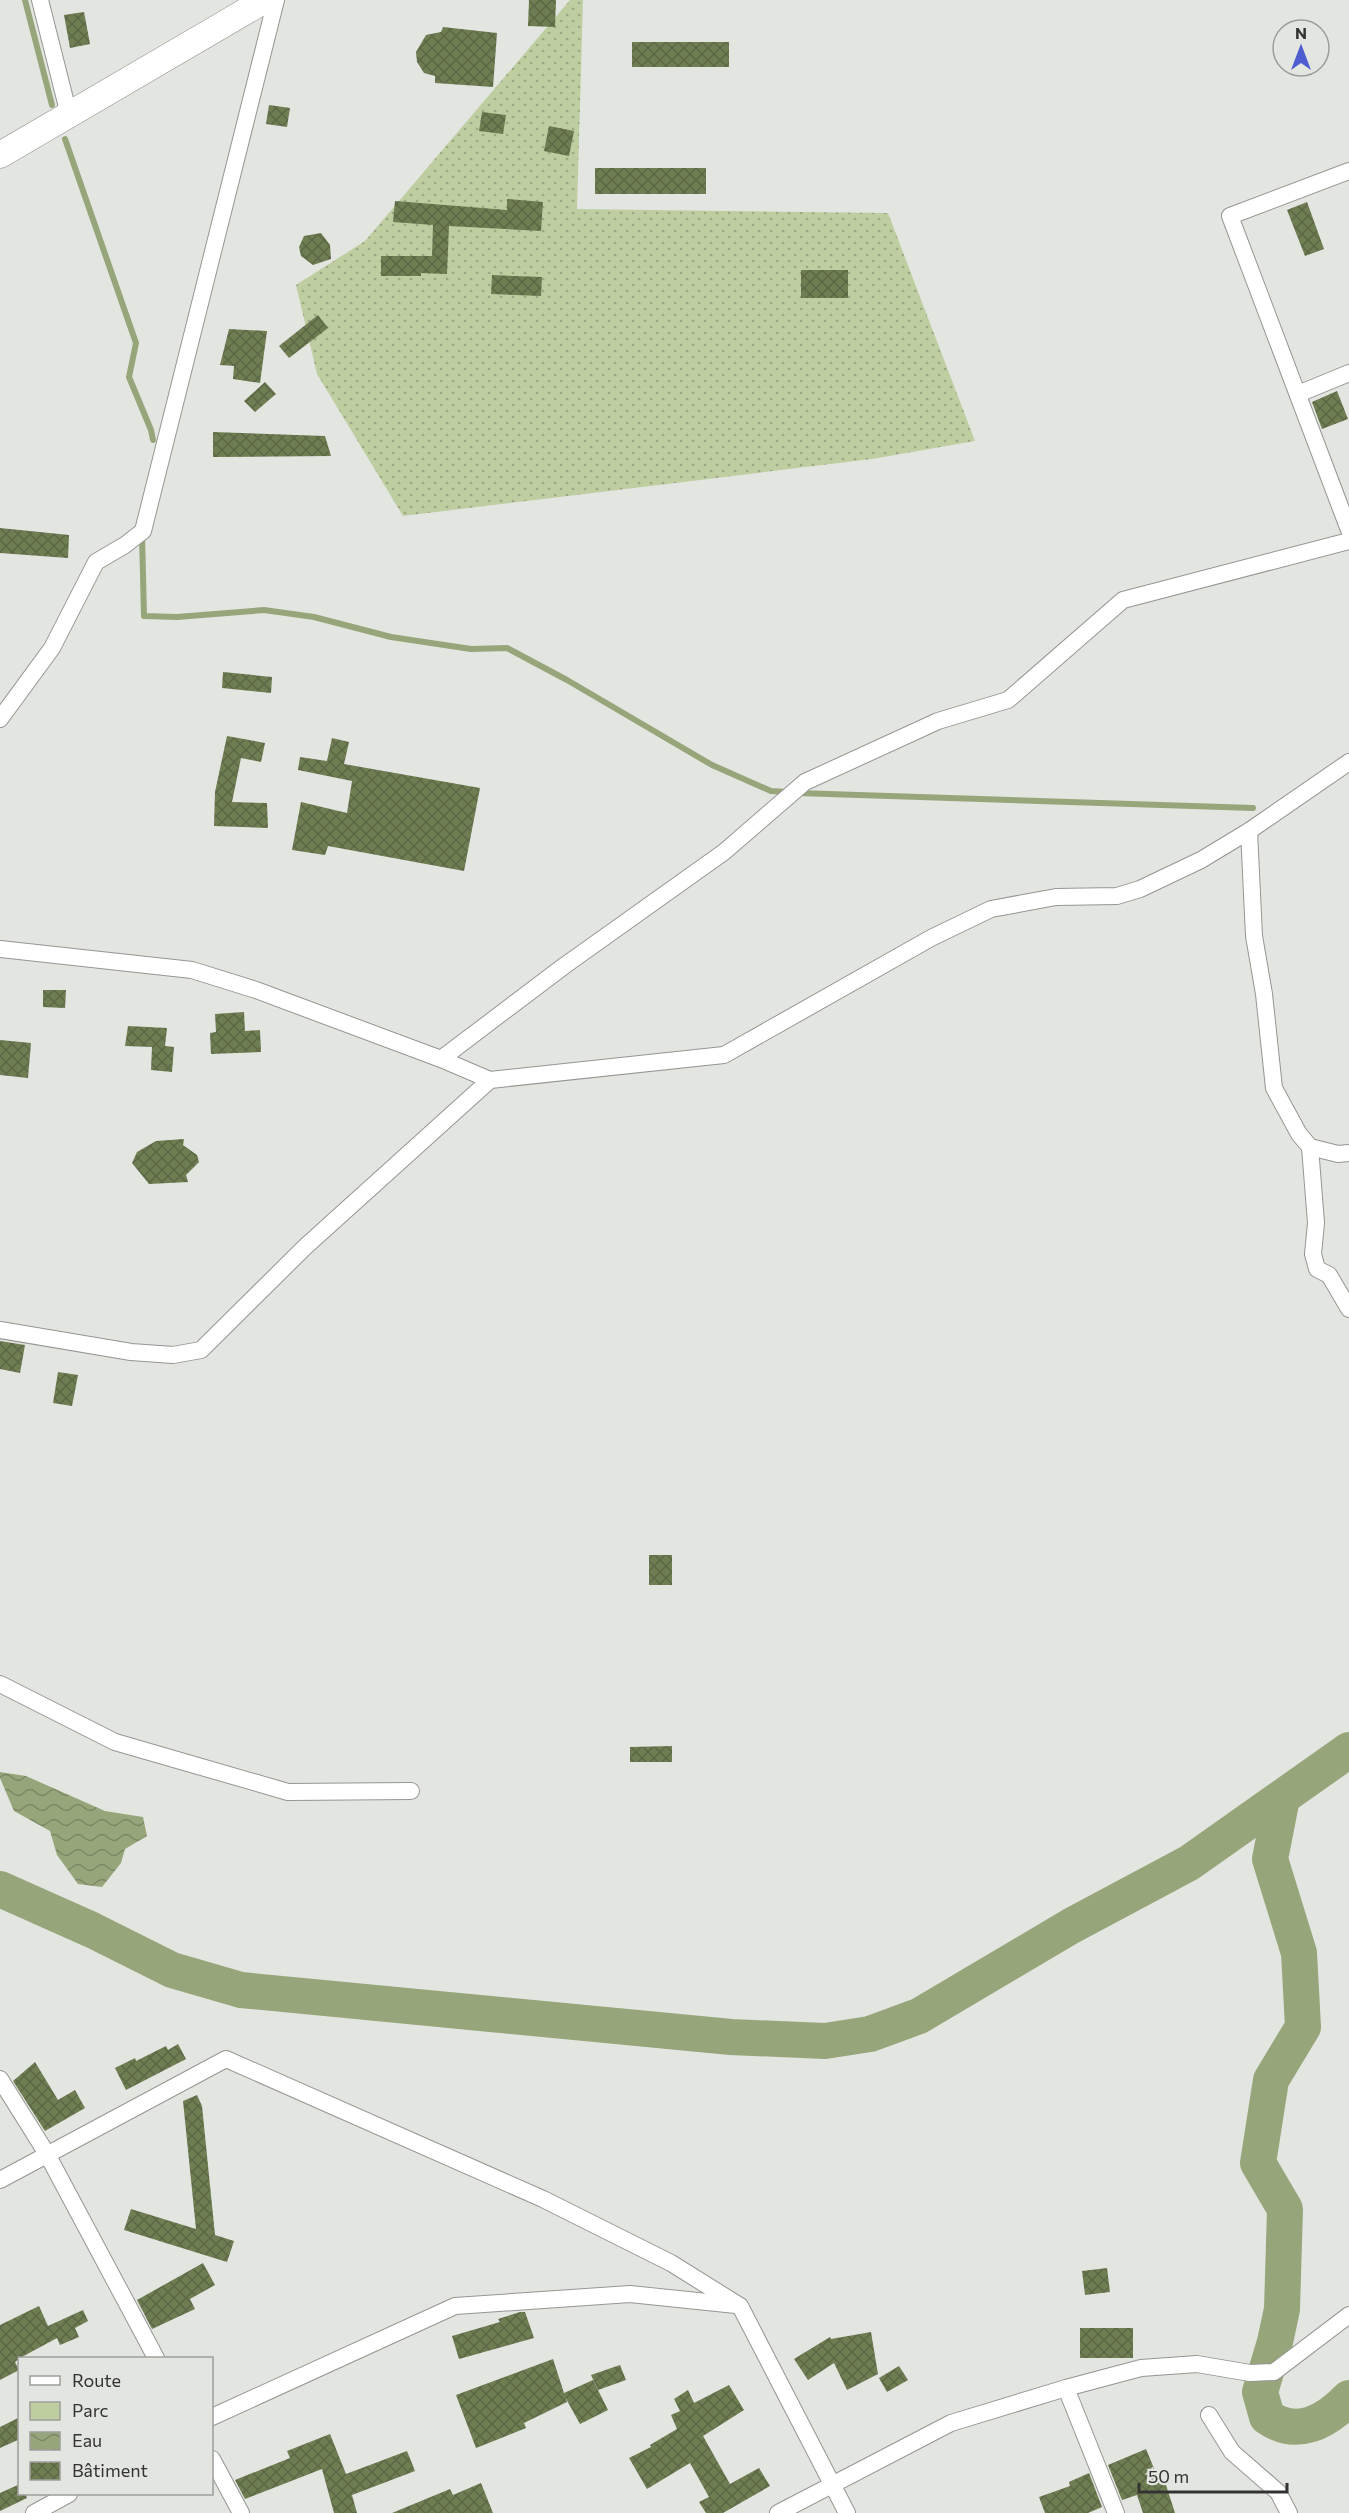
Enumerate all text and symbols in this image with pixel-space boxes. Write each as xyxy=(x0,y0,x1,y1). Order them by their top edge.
north arrow xyxy=(1271,18,1331,78)
text: N xyxy=(1295,23,1307,42)
legend xyxy=(18,2357,213,2495)
text: Route xyxy=(72,2369,121,2391)
text: Parc xyxy=(72,2399,109,2421)
text: Eau xyxy=(72,2429,102,2451)
scale bar xyxy=(1139,2456,1288,2494)
text: Bâtiment xyxy=(72,2459,148,2481)
text: 50 m xyxy=(1148,2465,1189,2487)

